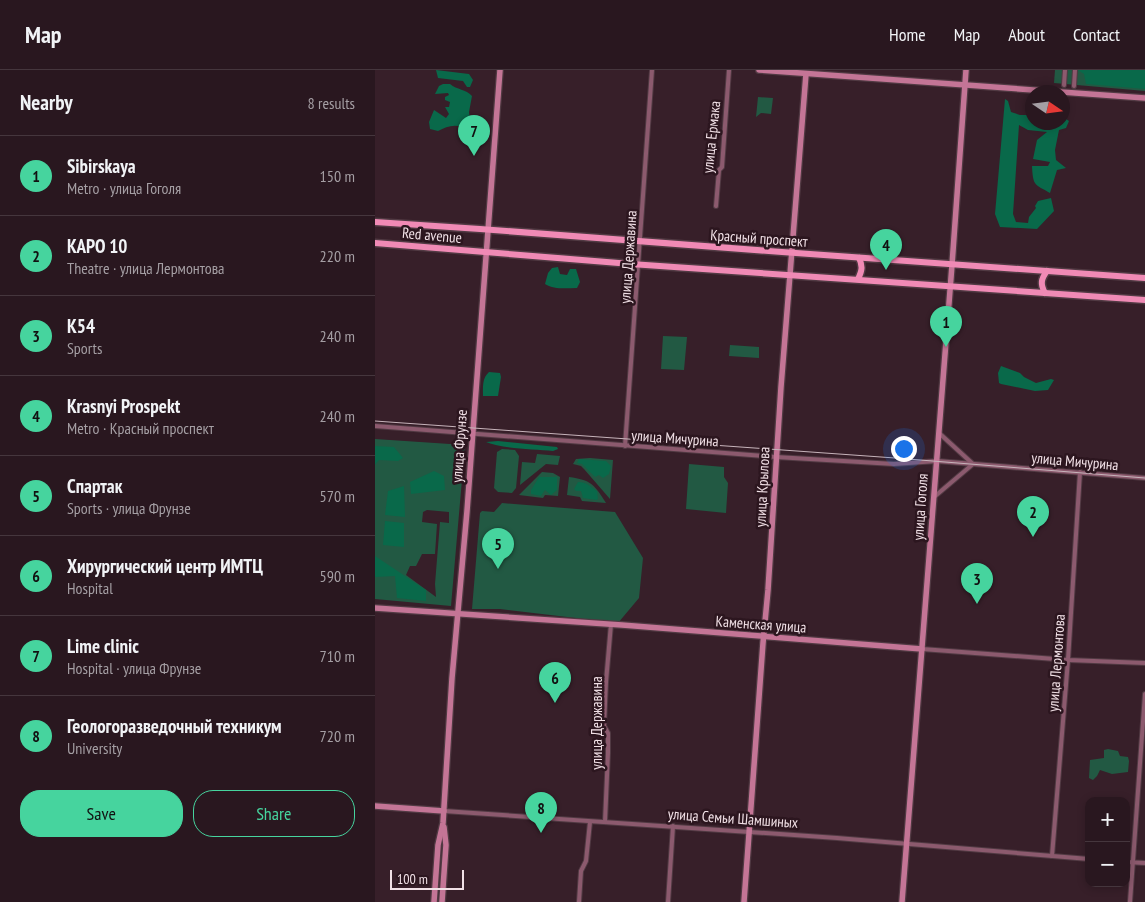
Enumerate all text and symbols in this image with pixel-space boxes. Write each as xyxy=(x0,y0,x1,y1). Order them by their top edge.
text: Map xyxy=(25,19,62,50)
text: Home xyxy=(889,23,926,46)
text: Map xyxy=(954,23,980,46)
text: About xyxy=(1008,23,1045,46)
text: Contact xyxy=(1073,23,1120,46)
north arrow xyxy=(1025,85,1070,130)
text: Nearby xyxy=(20,89,73,116)
text: 8 results xyxy=(308,93,355,113)
street label: улица Ермака xyxy=(698,100,724,174)
pin: 7 xyxy=(458,115,490,156)
text: Sibirskaya xyxy=(67,154,136,178)
text: 1 xyxy=(32,166,40,186)
text: 150 m xyxy=(320,166,355,186)
text: Metro · улица Гоголя xyxy=(67,178,181,198)
street label: улица Державина xyxy=(615,210,641,304)
street label: Red avenue xyxy=(401,223,463,247)
street label: Красный проспект xyxy=(710,225,809,251)
pin: 4 xyxy=(870,229,902,270)
text: КАРО 10 xyxy=(67,234,127,258)
text: 2 xyxy=(32,246,40,266)
text: 220 m xyxy=(320,246,355,266)
text: Theatre · улица Лермонтова xyxy=(67,258,225,278)
pin: 1 xyxy=(930,306,962,347)
text: К54 xyxy=(67,314,95,338)
text: 3 xyxy=(32,326,40,346)
text: 240 m xyxy=(320,326,355,346)
text: Sports xyxy=(67,338,102,358)
text: Krasnyi Prospekt xyxy=(67,394,180,418)
text: 4 xyxy=(32,406,40,426)
text: 240 m xyxy=(320,406,355,426)
street label: улица Фрунзе xyxy=(447,409,471,483)
text: Metro · Красный проспект xyxy=(67,418,214,438)
street label: улица Мичурина xyxy=(631,425,719,451)
your location xyxy=(891,436,917,462)
street label: улица Крылова xyxy=(750,446,774,528)
street label: улица Мичурина xyxy=(1031,448,1119,474)
street label: улица Гоголя xyxy=(908,473,932,541)
text: Спартак xyxy=(67,474,122,498)
text: 5 xyxy=(32,486,40,506)
text: 570 m xyxy=(320,486,355,506)
pin: 2 xyxy=(1017,496,1049,537)
text: Sports · улица Фрунзе xyxy=(67,498,191,518)
pin: 5 xyxy=(482,528,514,569)
text: Хирургический центр ИМТЦ xyxy=(67,554,263,578)
pin: 3 xyxy=(961,563,993,604)
text: 6 xyxy=(32,566,40,586)
text: 590 m xyxy=(320,566,355,586)
text: Hospital xyxy=(67,578,113,598)
street label: Каменская улица xyxy=(715,611,807,637)
street label: улица Лермонтова xyxy=(1043,613,1069,713)
text: Lime clinic xyxy=(67,634,139,658)
text: 7 xyxy=(32,646,40,666)
text: 710 m xyxy=(320,646,355,666)
text: Hospital · улица Фрунзе xyxy=(67,658,201,678)
pin: 6 xyxy=(539,662,571,703)
street label: улица Державина xyxy=(587,676,606,770)
text: Геологоразведочный техникум xyxy=(67,714,282,738)
text: 8 xyxy=(32,726,40,746)
text: 720 m xyxy=(320,726,355,746)
text: University xyxy=(67,738,122,758)
button: Save xyxy=(20,790,183,837)
button: Share xyxy=(193,790,355,837)
pin: 8 xyxy=(525,792,557,833)
map controls xyxy=(1085,797,1130,887)
button: + xyxy=(1085,797,1130,842)
street label: улица Семьи Шамшиных xyxy=(667,804,799,832)
button: − xyxy=(1085,842,1130,887)
scale bar xyxy=(390,867,464,890)
text: 100 m xyxy=(397,870,428,888)

